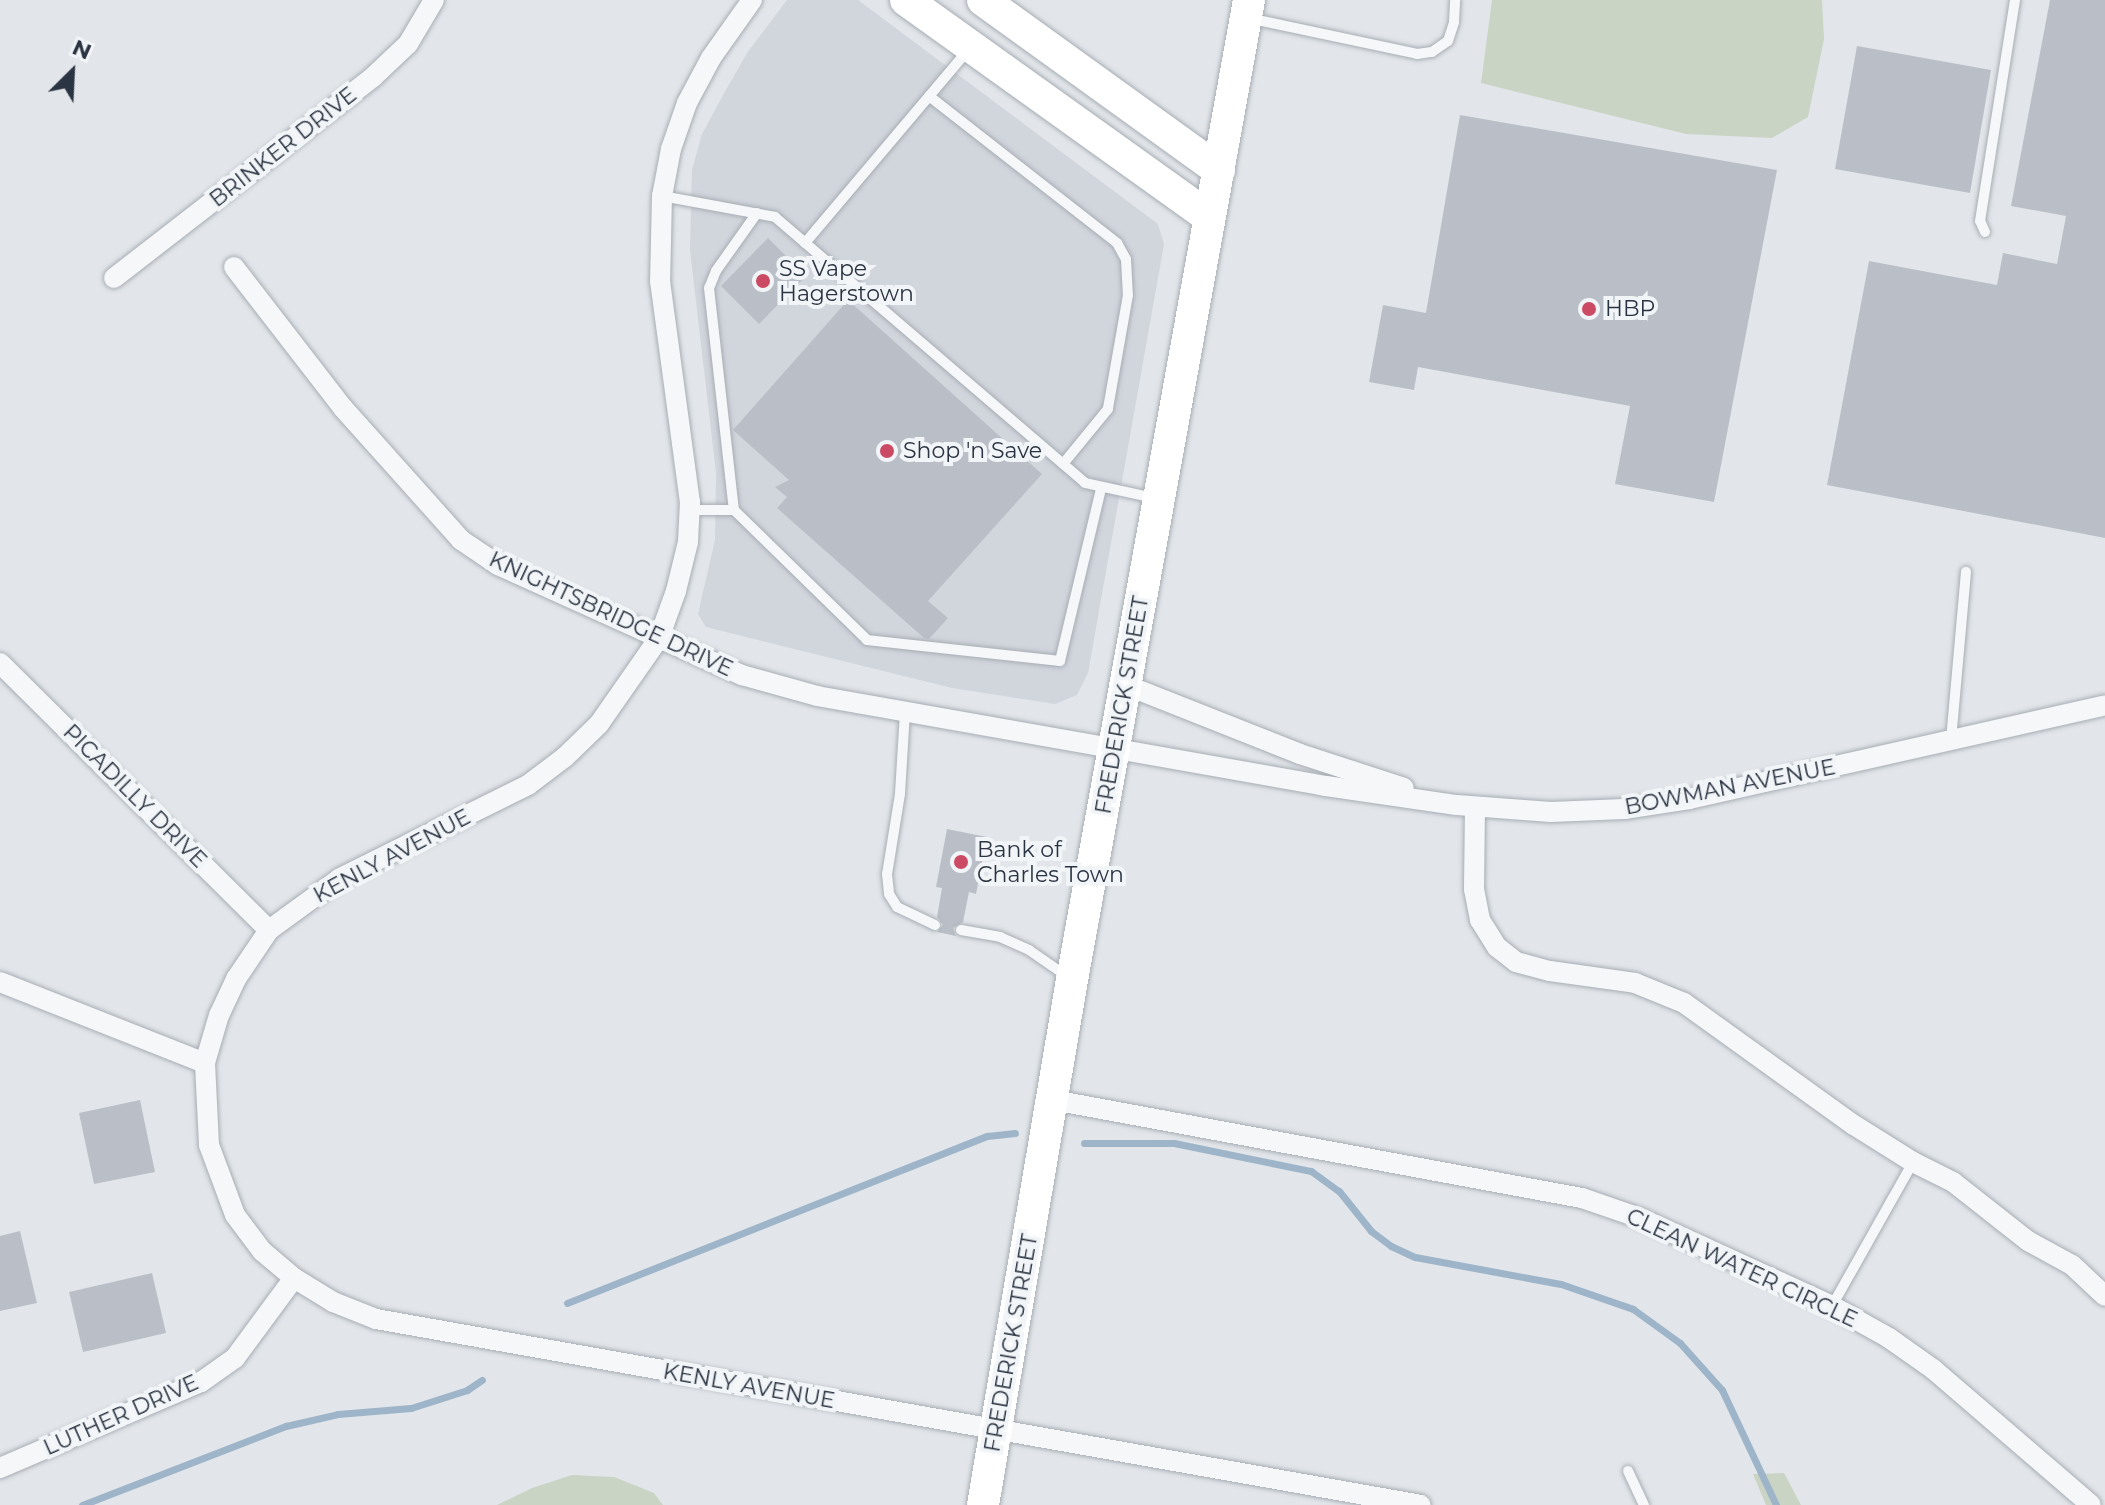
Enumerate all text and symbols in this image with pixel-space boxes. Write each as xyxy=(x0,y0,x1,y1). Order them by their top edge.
north arrow xyxy=(32,32,112,112)
text: N xyxy=(68,34,96,66)
street label: BRINKER DRIVE xyxy=(204,81,362,213)
place label: SS Vape Hagerstown xyxy=(779,255,914,306)
marker: SS Vape Hagerstown xyxy=(754,272,772,290)
place label: HBP xyxy=(1605,296,1655,322)
marker: HBP xyxy=(1580,300,1598,318)
place label: Shop 'n Save xyxy=(903,438,1042,464)
marker: Shop 'n Save xyxy=(878,442,896,460)
street label: KNIGHTSBRIDGE DRIVE xyxy=(485,546,737,682)
street label: FREDERICK STREET xyxy=(1090,594,1154,816)
street label: PICADILLY DRIVE xyxy=(58,719,212,873)
street label: BOWMAN AVENUE xyxy=(1623,754,1837,820)
street label: KENLY AVENUE xyxy=(309,803,475,909)
place label: Bank of Charles Town xyxy=(977,836,1124,888)
marker: Bank of Charles Town xyxy=(952,853,970,871)
street label: CLEAN WATER CIRCLE xyxy=(1622,1203,1862,1333)
street label: FREDERICK STREET xyxy=(979,1232,1043,1454)
street label: KENLY AVENUE xyxy=(661,1358,837,1414)
street label: LUTHER DRIVE xyxy=(39,1369,203,1461)

